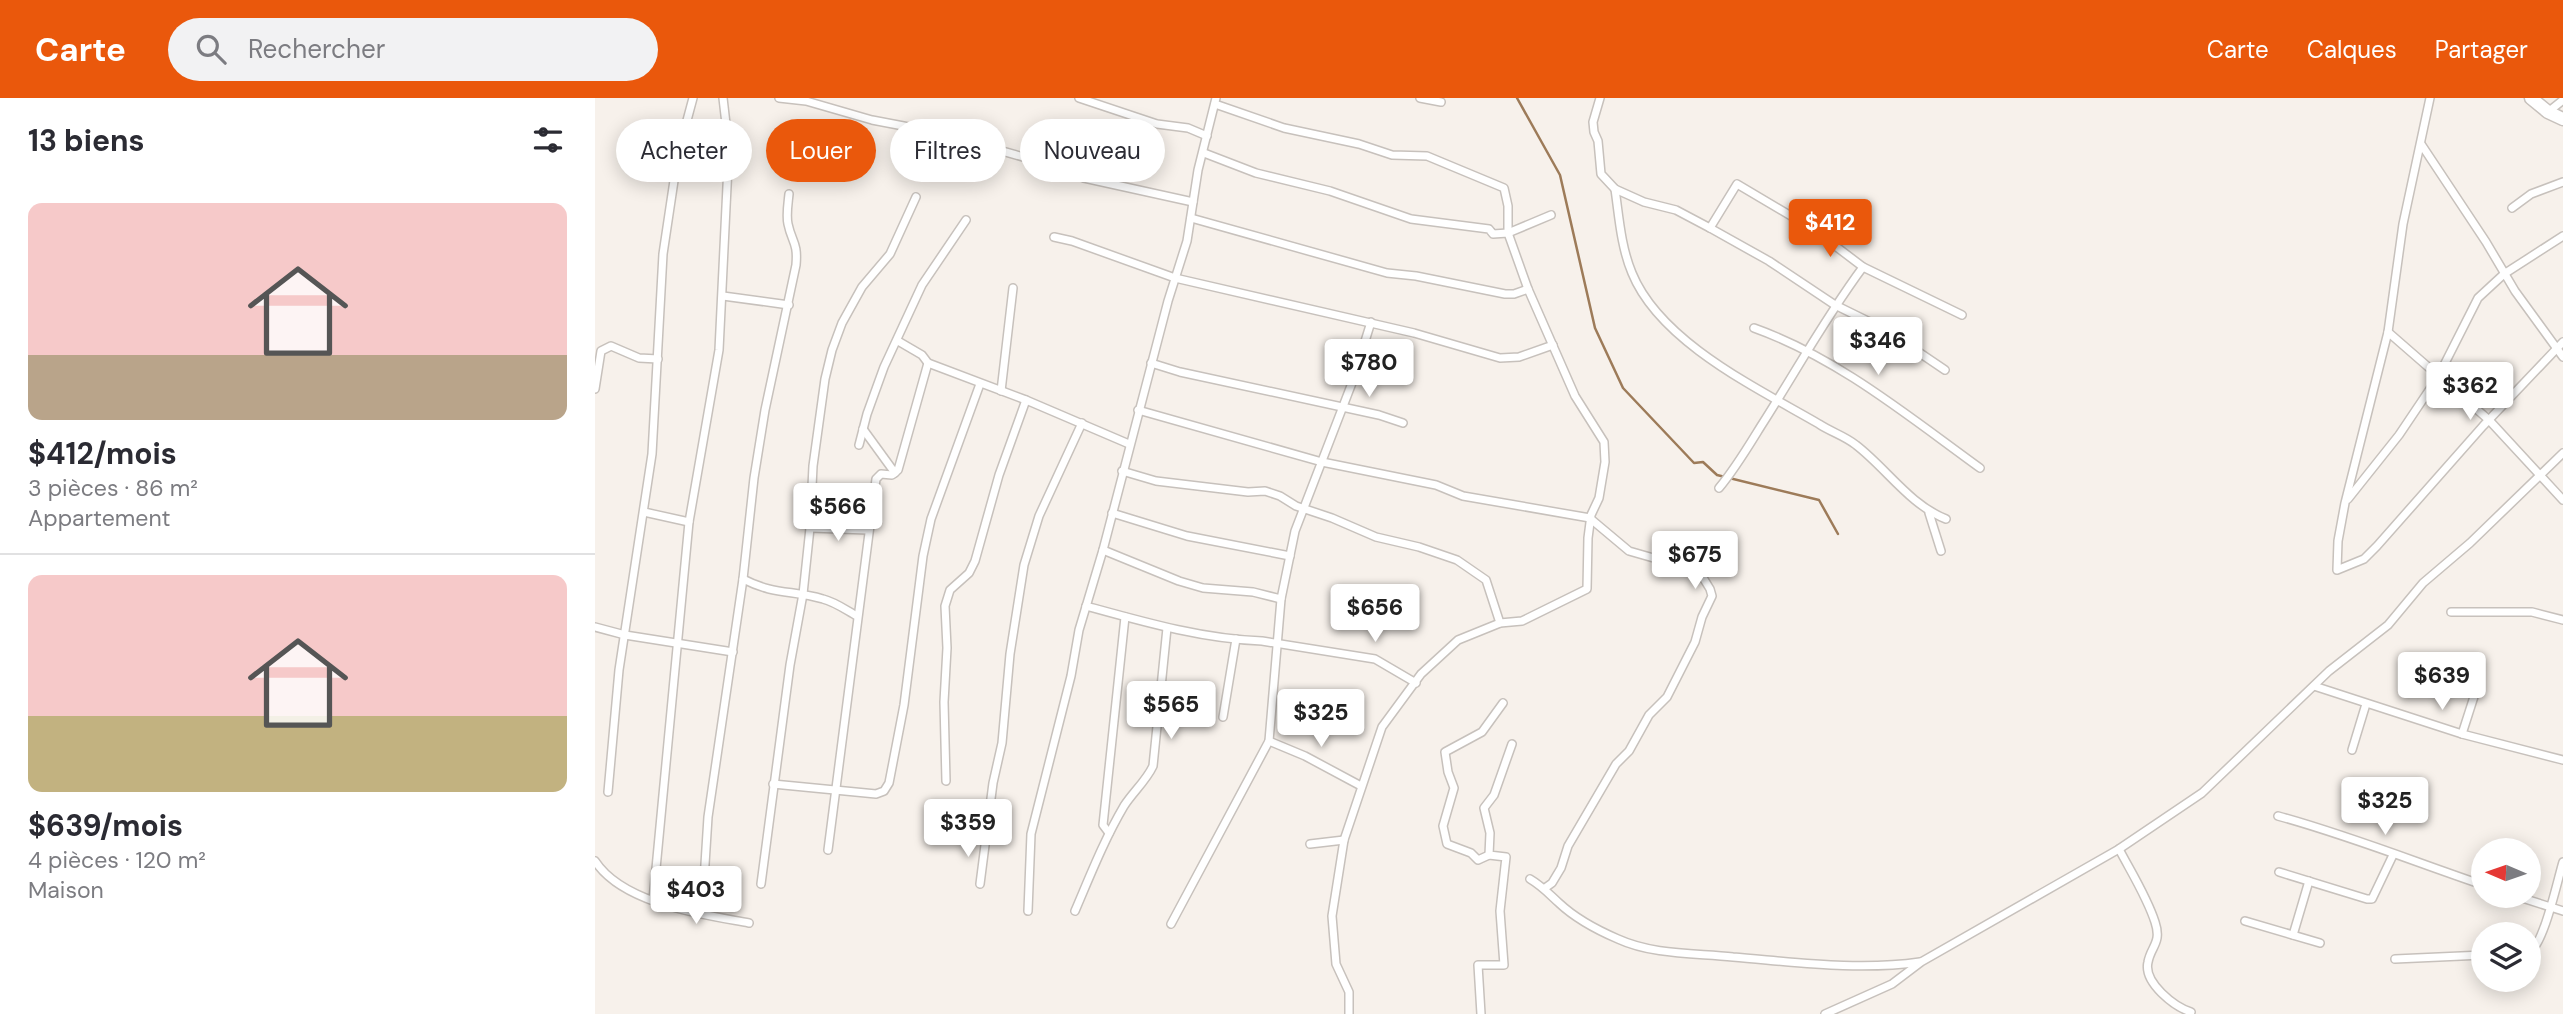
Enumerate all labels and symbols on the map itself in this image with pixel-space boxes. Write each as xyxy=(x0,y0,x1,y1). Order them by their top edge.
pin: $412 xyxy=(1789,200,1871,259)
pin: $346 xyxy=(1837,317,1919,377)
pin: $780 xyxy=(1328,340,1410,399)
pin: $362 xyxy=(2429,362,2511,422)
pin: $566 xyxy=(797,484,879,543)
pin: $675 xyxy=(1654,532,1736,591)
pin: $656 xyxy=(1334,584,1416,644)
pin: $639 xyxy=(2401,652,2483,712)
pin: $565 xyxy=(1130,682,1212,741)
pin: $325 xyxy=(1280,690,1362,749)
pin: $325 xyxy=(2344,778,2426,837)
pin: $359 xyxy=(927,800,1009,859)
north arrow xyxy=(2471,838,2541,908)
pin: $403 xyxy=(655,866,737,926)

